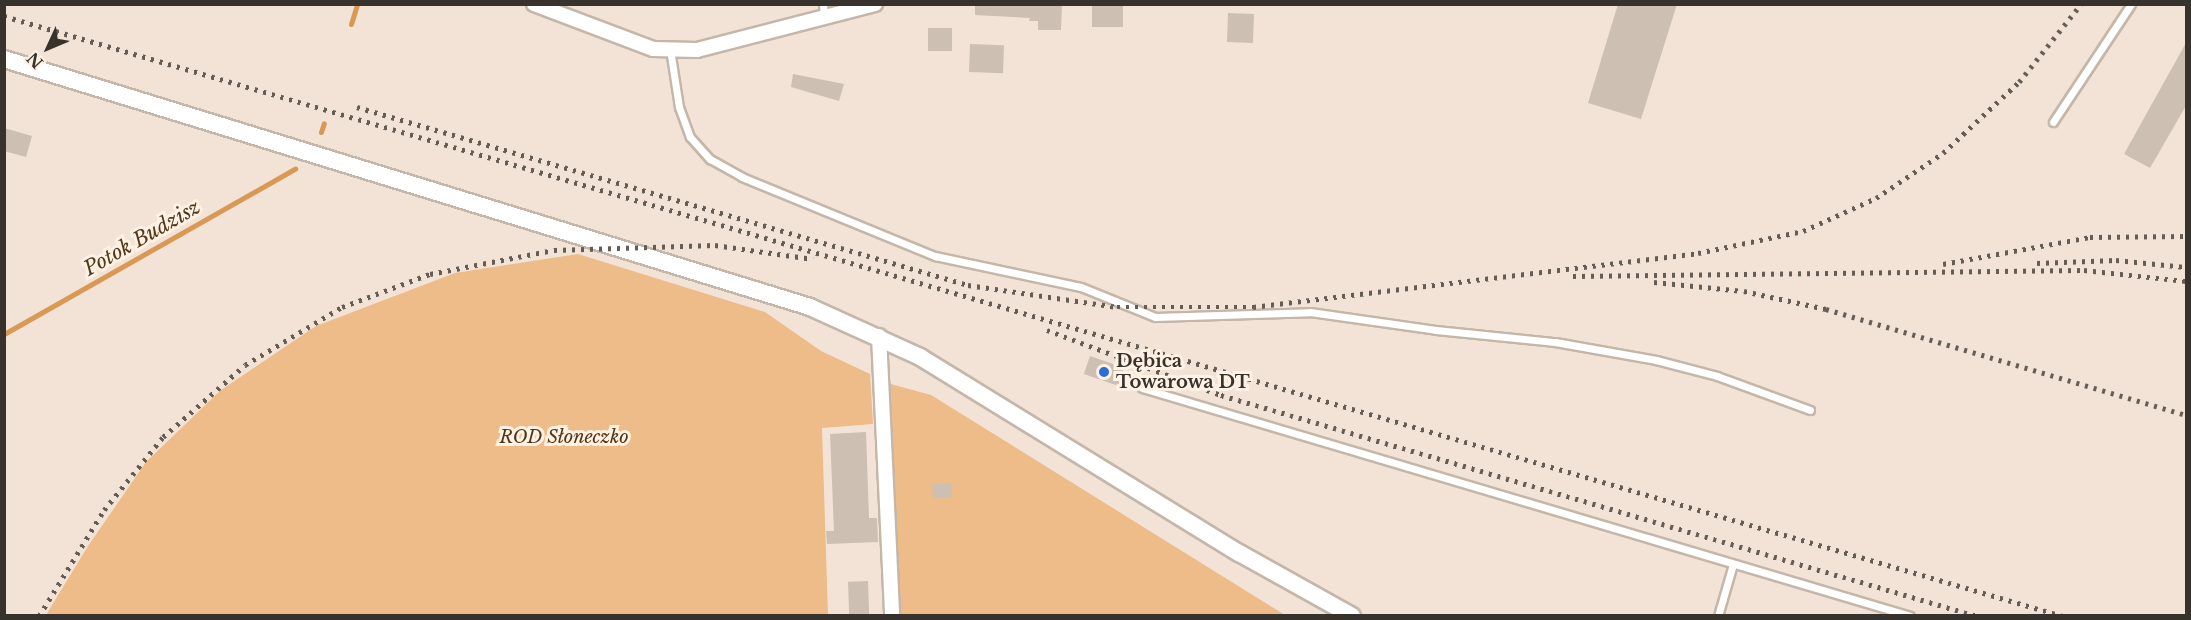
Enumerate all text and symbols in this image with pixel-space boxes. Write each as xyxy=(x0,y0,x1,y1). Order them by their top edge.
north arrow xyxy=(18,18,78,78)
text: N xyxy=(23,48,47,73)
water label: Potok Budzisz xyxy=(80,195,204,281)
place label: Dębica Towarowa DT xyxy=(1116,351,1250,394)
marker: Dębica Towarowa DT xyxy=(1097,365,1111,379)
park label: ROD Słoneczko xyxy=(499,426,629,448)

